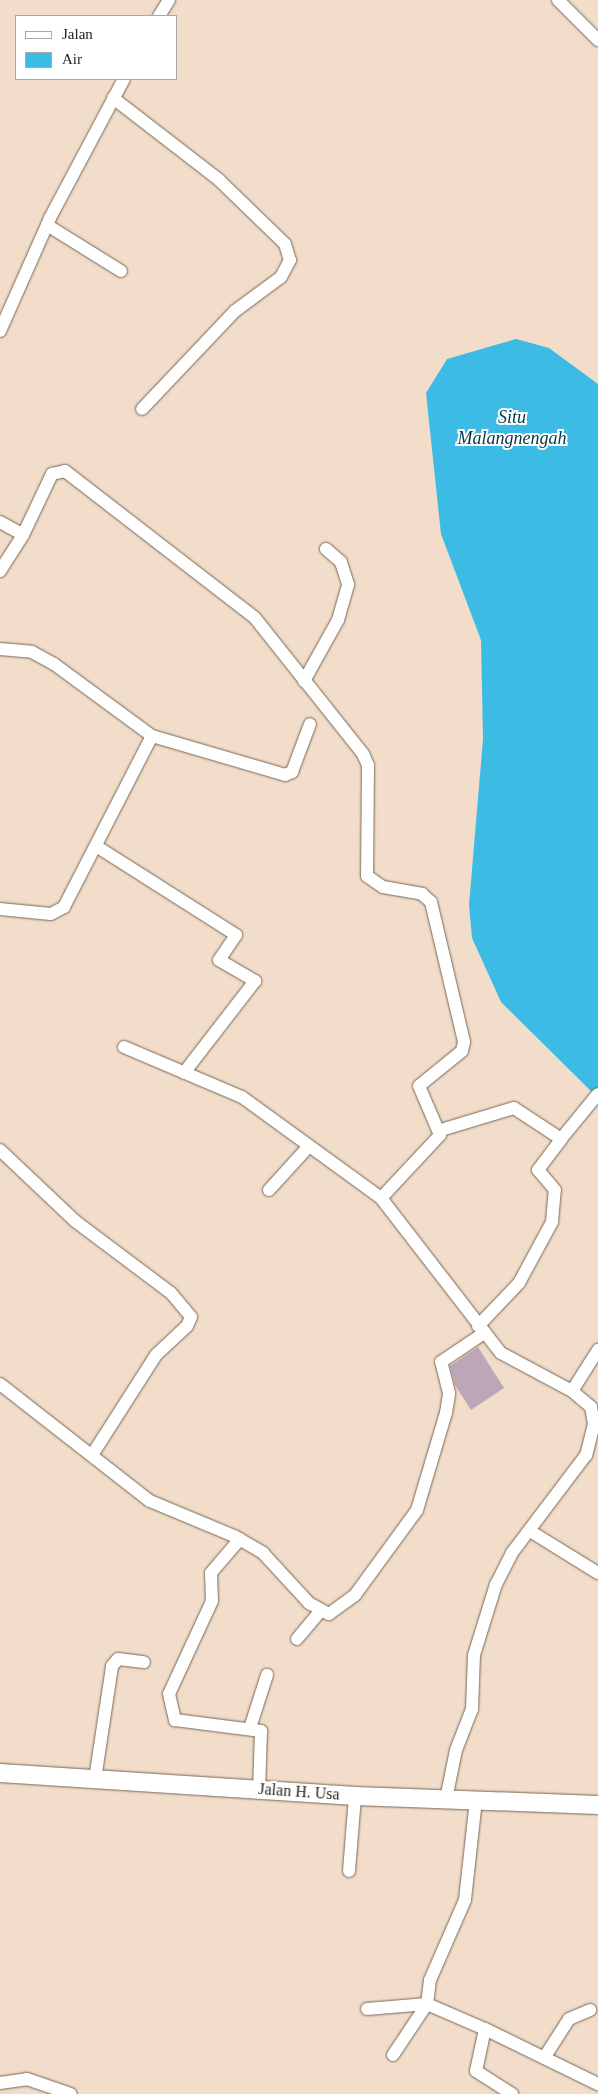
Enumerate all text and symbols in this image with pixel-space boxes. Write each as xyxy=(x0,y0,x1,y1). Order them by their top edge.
legend xyxy=(15,15,178,80)
text: Jalan xyxy=(62,26,93,42)
text: Air xyxy=(62,51,82,67)
water label: Situ Malangnengah xyxy=(458,407,566,449)
street label: Jalan H. Usa xyxy=(258,1780,340,1804)

